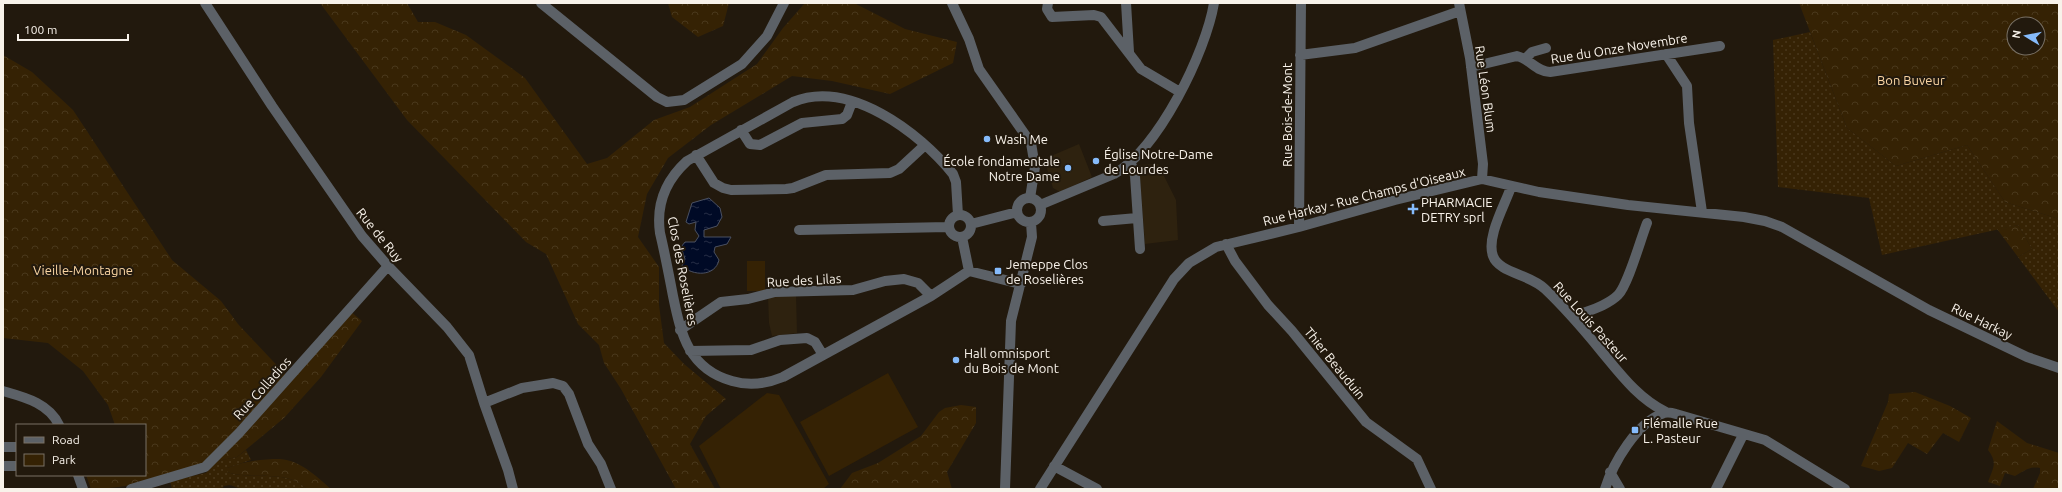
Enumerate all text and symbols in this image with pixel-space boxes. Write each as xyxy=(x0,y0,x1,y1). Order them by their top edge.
scale bar xyxy=(18,16,128,42)
north arrow xyxy=(2006,16,2046,56)
text: 100 m xyxy=(24,23,57,36)
text: N xyxy=(2010,29,2023,39)
street label: Rue du Onze Novembre xyxy=(1550,30,1688,66)
street label: Rue Léon Blum xyxy=(1473,45,1499,133)
street label: Rue Bois-de-Mont xyxy=(1280,63,1294,167)
park label: Bon Buveur xyxy=(1877,73,1945,87)
place label: Wash Me xyxy=(995,132,1048,146)
marker: Wash Me xyxy=(982,134,992,144)
place label: Église Notre-Dame de Lourdes xyxy=(1104,146,1213,176)
place label: École fondamentale Notre Dame xyxy=(943,153,1060,183)
marker: Église Notre-Dame de Lourdes xyxy=(1091,156,1101,166)
marker: École fondamentale Notre Dame xyxy=(1063,163,1073,173)
street label: Rue Harkay - Rue Champs d'Oiseaux xyxy=(1261,164,1467,228)
place label: PHARMACIE DETRY sprl xyxy=(1421,195,1493,224)
marker: PHARMACIE DETRY sprl xyxy=(1408,204,1418,214)
street label: Rue de Ruy xyxy=(354,205,406,265)
street label: Clos des Roselières xyxy=(666,215,701,327)
place label: Jemeppe Clos de Roselières xyxy=(1006,257,1088,286)
park label: Vieille-Montagne xyxy=(33,263,133,277)
marker: Jemeppe Clos de Roselières xyxy=(993,266,1003,276)
street label: Rue des Lilas xyxy=(766,271,842,289)
street label: Rue Louis Pasteur xyxy=(1551,279,1631,365)
street label: Rue Harkay xyxy=(1949,300,2015,342)
street label: Thier Beauduin xyxy=(1302,324,1368,402)
place label: Hall omnisport du Bois de Mont xyxy=(964,346,1059,375)
street label: Rue Colladios xyxy=(230,354,294,422)
marker: Hall omnisport du Bois de Mont xyxy=(951,355,961,365)
place label: Flémalle Rue L. Pasteur xyxy=(1643,416,1718,445)
legend xyxy=(16,424,146,476)
marker: Flémalle Rue L. Pasteur xyxy=(1630,425,1640,435)
text: Road xyxy=(52,433,80,446)
text: Park xyxy=(52,453,76,466)

